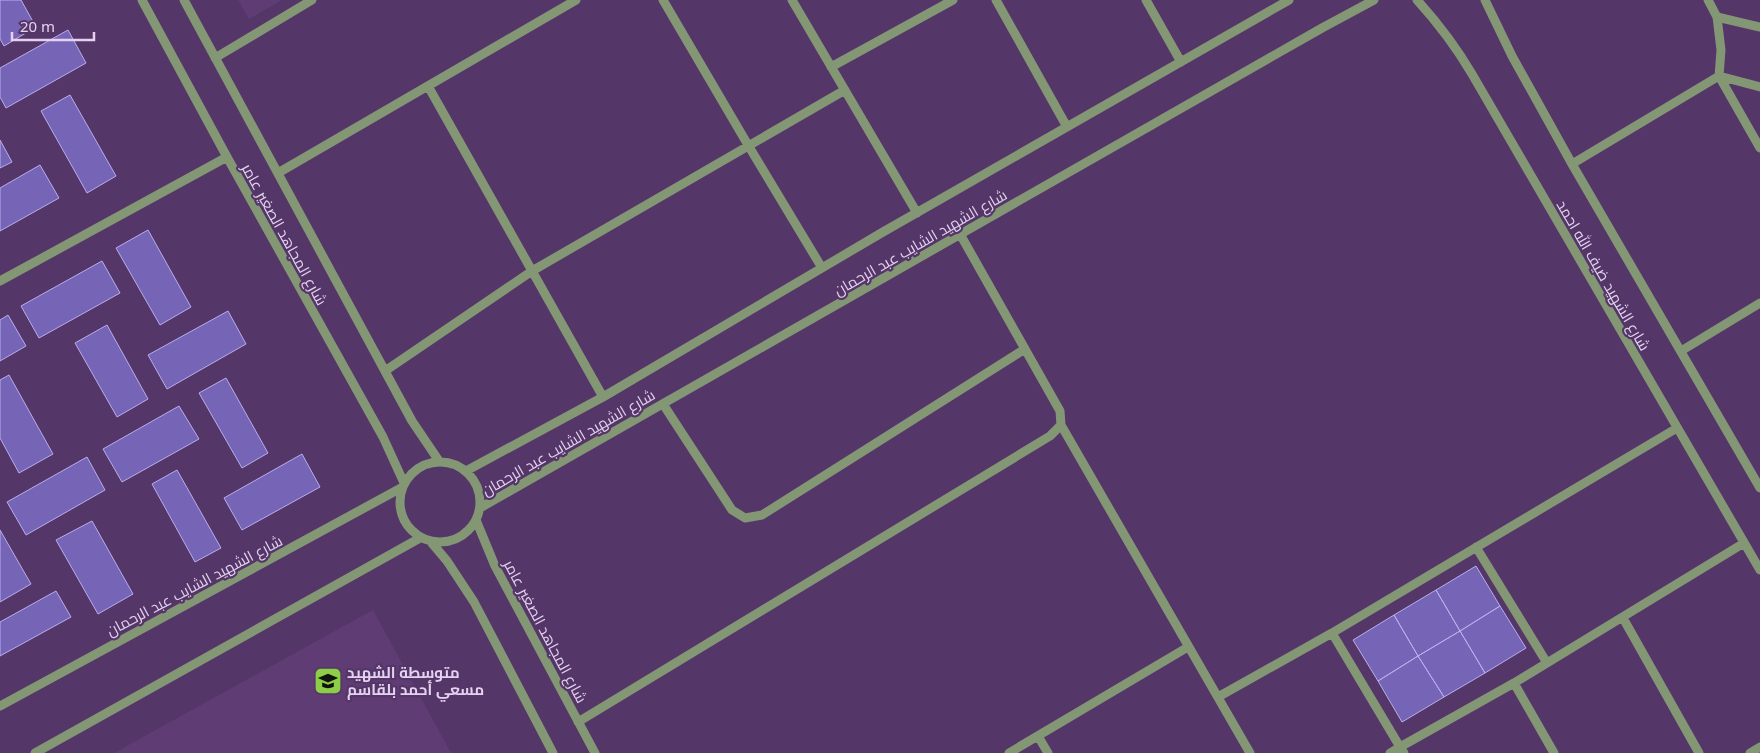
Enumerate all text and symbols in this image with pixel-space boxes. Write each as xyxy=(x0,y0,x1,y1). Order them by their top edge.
scale bar xyxy=(12,10,95,42)
text: 20 m xyxy=(20,16,55,36)
street label: شارع المجاهد الصغير عامر xyxy=(235,159,332,309)
street label: شارع الشهيد الشايب عبد الرحمان xyxy=(830,184,1011,302)
street label: شارع الشهيد ضيف الله احمد xyxy=(1551,196,1655,355)
street label: شارع الشهيد الشايب عبد الرحمان xyxy=(478,384,659,502)
street label: شارع الشهيد الشايب عبد الرحمان xyxy=(102,530,286,642)
street label: شارع المجاهد الصغير عامر xyxy=(498,555,592,707)
place label: متوسطة الشهيد مسعي أحمد بلقاسم xyxy=(347,662,484,702)
school or university icon: متوسطة الشهيد مسعي أحمد بلقاسم xyxy=(313,666,343,696)

